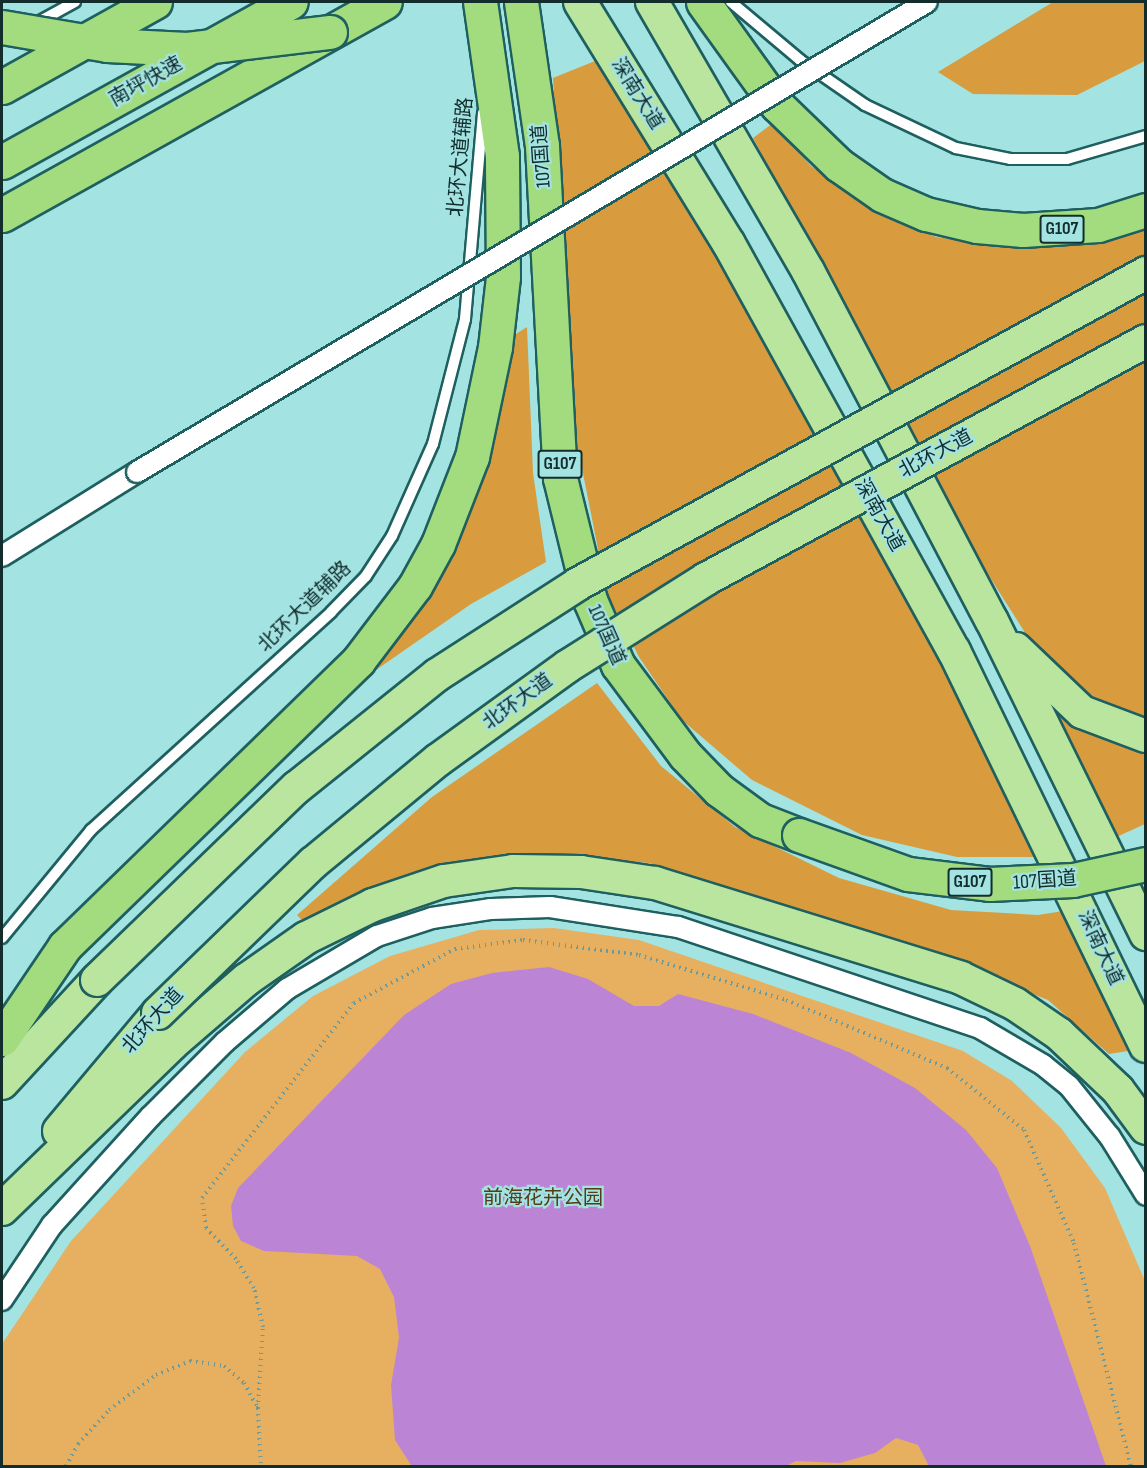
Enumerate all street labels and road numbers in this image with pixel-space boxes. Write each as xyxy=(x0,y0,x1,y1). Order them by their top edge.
street label: 南坪快速 xyxy=(105,52,187,112)
street label: 深南大道 xyxy=(606,54,668,134)
street label: 北环大道辅路 xyxy=(444,96,478,218)
street label: 107国道 xyxy=(528,123,556,189)
road number: G107 xyxy=(1040,214,1084,244)
street label: 北环大道 xyxy=(895,425,977,483)
road number: G107 xyxy=(538,449,582,479)
street label: 深南大道 xyxy=(849,474,909,556)
street label: 北环大道辅路 xyxy=(254,557,356,657)
street label: 107国道 xyxy=(582,601,630,669)
street label: 北环大道 xyxy=(479,669,557,735)
road number: G107 xyxy=(948,867,992,897)
street label: 107国道 xyxy=(1012,867,1078,895)
street label: 深南大道 xyxy=(1072,907,1128,989)
street label: 北环大道 xyxy=(117,983,189,1059)

